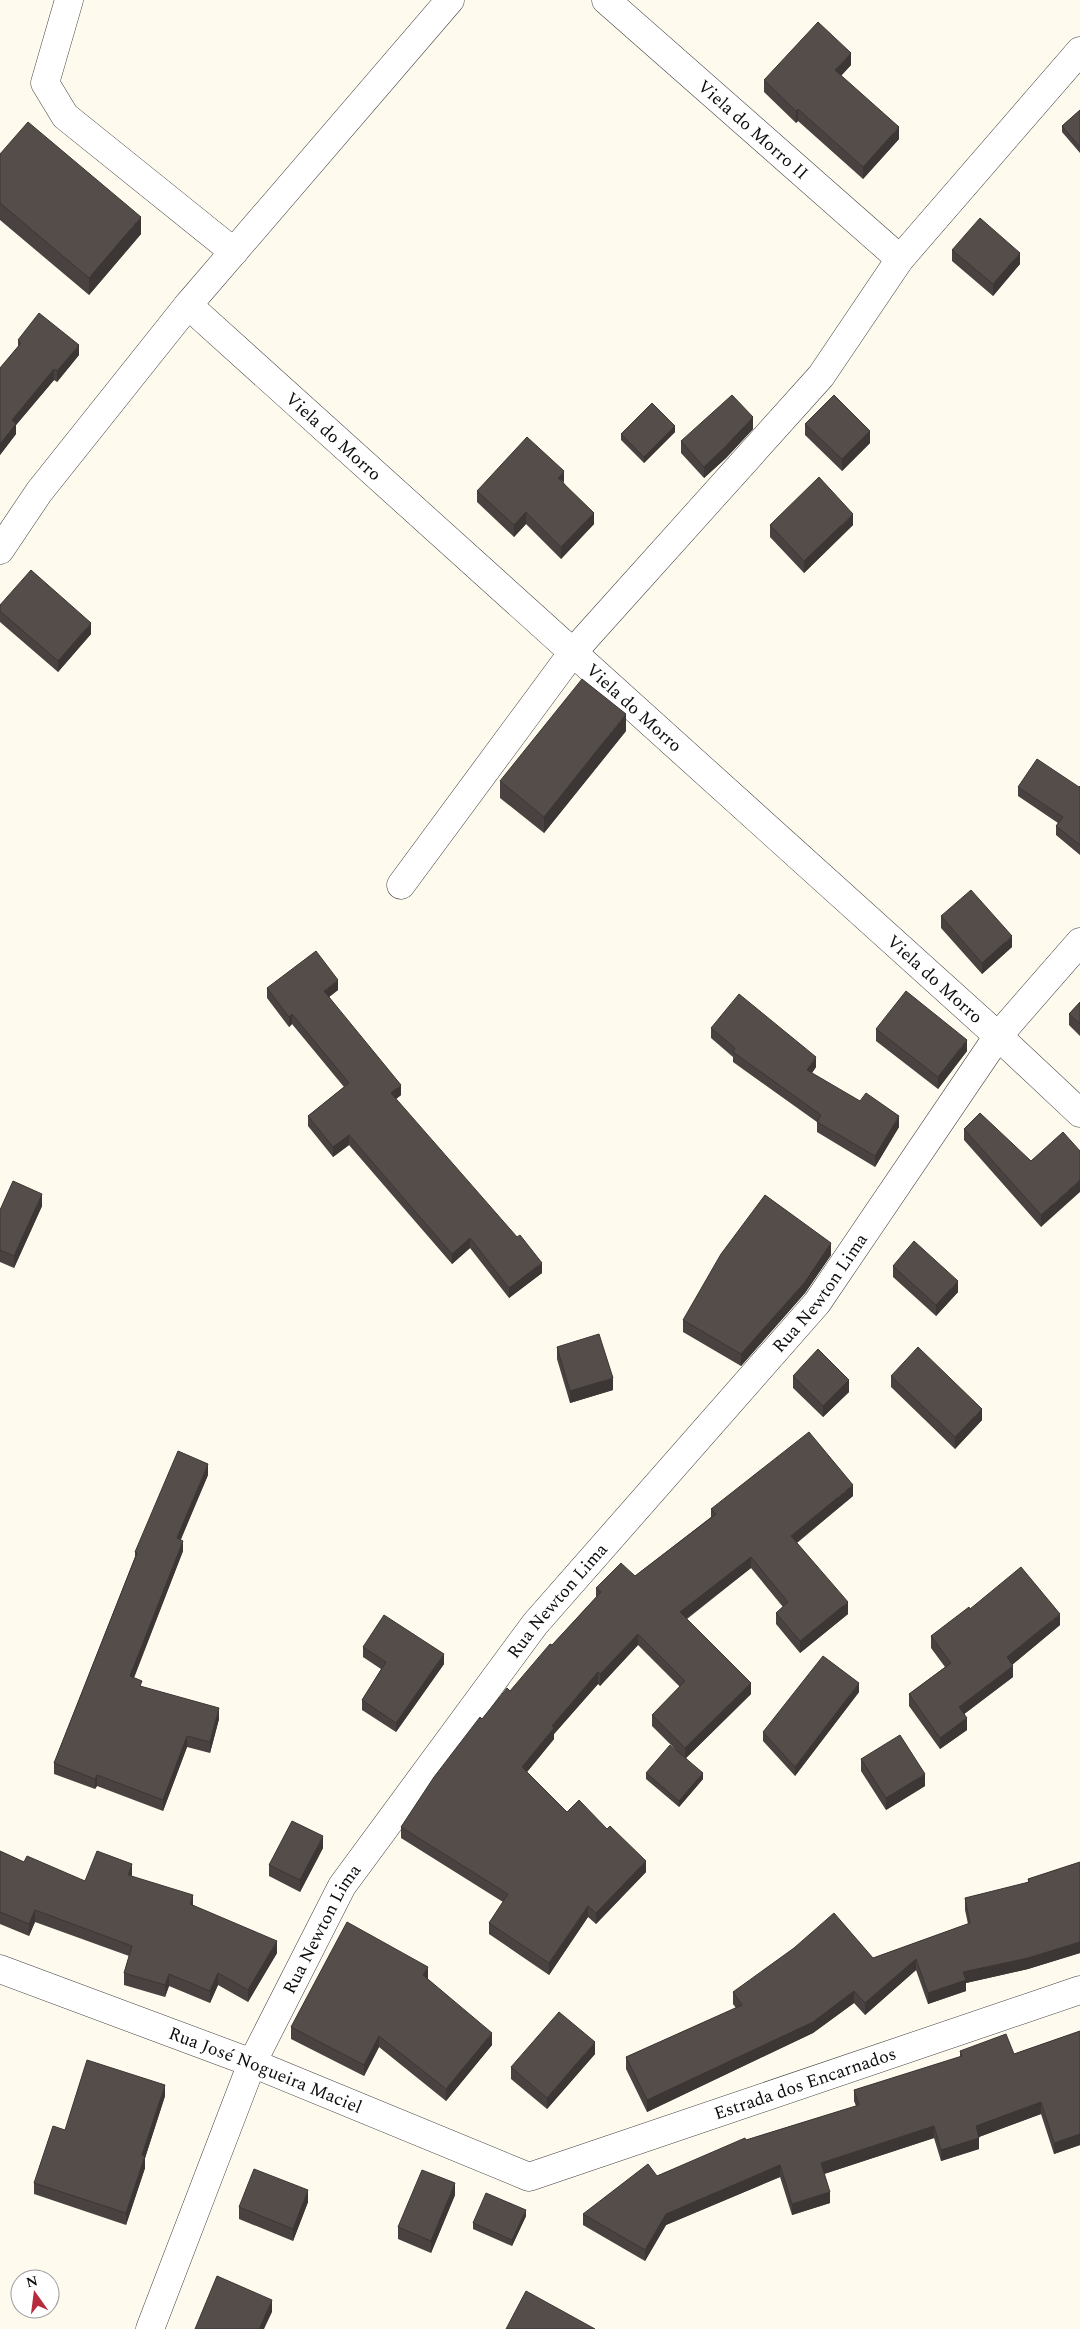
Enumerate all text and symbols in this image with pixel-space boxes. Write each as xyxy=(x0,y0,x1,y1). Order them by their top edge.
street label: Viela do Morro II xyxy=(692,73,815,186)
street label: Viela do Morro xyxy=(279,386,388,487)
street label: Viela do Morro xyxy=(580,657,688,758)
street label: Viela do Morro xyxy=(881,928,989,1030)
street label: Rua Newton Lima xyxy=(766,1227,874,1359)
street label: Rua Newton Lima xyxy=(500,1537,614,1664)
street label: Rua Newton Lima xyxy=(276,1858,368,1999)
street label: Rua José Nogueira Maciel xyxy=(165,2020,366,2120)
street label: Estrada dos Encarnados xyxy=(710,2040,900,2127)
north arrow xyxy=(10,2269,60,2319)
text: N xyxy=(24,2270,40,2293)

